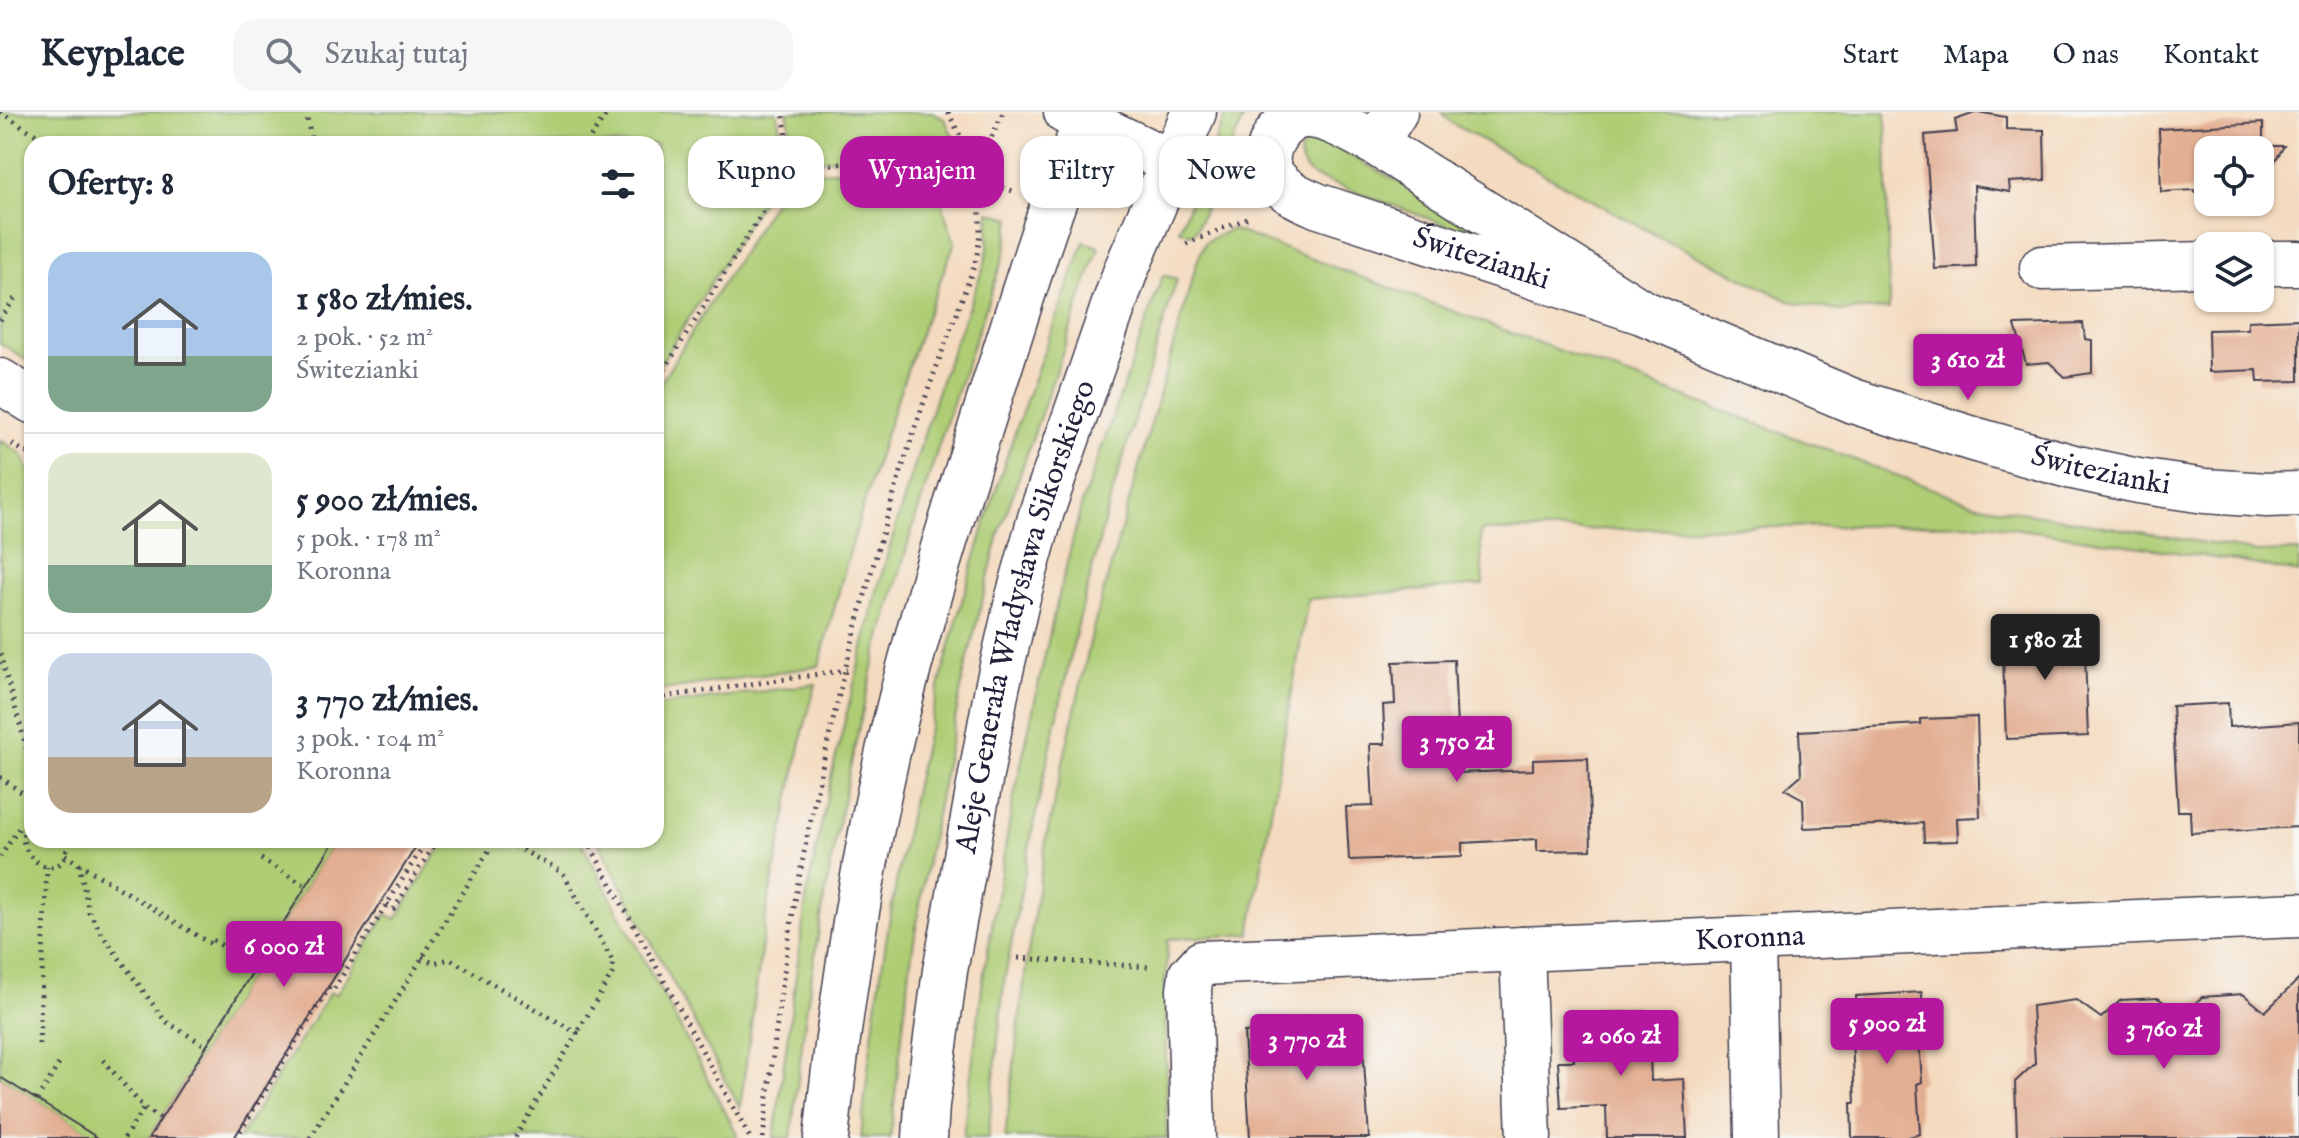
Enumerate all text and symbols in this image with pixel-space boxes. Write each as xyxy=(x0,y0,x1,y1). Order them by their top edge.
search box xyxy=(233,19,793,91)
text: Keyplace xyxy=(40,31,185,79)
icon: search xyxy=(261,33,305,77)
text: Szukaj tutaj xyxy=(325,36,468,74)
text: Start xyxy=(1843,38,1899,73)
text: Mapa xyxy=(1943,38,2009,73)
text: O nas xyxy=(2053,38,2119,73)
text: Kontakt xyxy=(2163,38,2259,73)
chip: Kupno xyxy=(688,136,824,208)
chip: Wynajem xyxy=(840,136,1004,208)
chip: Filtry xyxy=(1020,136,1143,208)
chip: Nowe xyxy=(1159,136,1284,208)
map controls xyxy=(2194,136,2274,312)
button: locate xyxy=(2194,136,2274,216)
icon: filters xyxy=(596,162,640,206)
text: Oferty: 8 xyxy=(48,163,174,206)
street label: Świtezianki xyxy=(1408,219,1554,299)
button: layers xyxy=(2194,232,2274,312)
text: 1 580 zł/mies. xyxy=(296,278,473,321)
icon: home xyxy=(112,284,208,380)
text: 2 pok. · 52 m² xyxy=(296,321,433,354)
pin: 3 610 zł xyxy=(1885,334,2051,402)
text: 3 610 zł xyxy=(1931,343,2005,376)
text: Świtezianki xyxy=(296,354,419,387)
street label: Aleje Generała Władysława Sikorskiego xyxy=(948,375,1105,858)
street label: Świtezianki xyxy=(2027,437,2173,505)
text: 5 900 zł/mies. xyxy=(296,479,478,522)
icon: home xyxy=(112,485,208,581)
text: 5 pok. · 178 m² xyxy=(296,522,441,555)
text: Koronna xyxy=(296,555,391,588)
pin: 1 580 zł xyxy=(1962,614,2128,682)
text: 1 580 zł xyxy=(2009,623,2081,656)
text: 3 770 zł/mies. xyxy=(296,679,479,722)
icon: home xyxy=(112,685,208,781)
pin: 3 750 zł xyxy=(1374,716,1540,784)
text: 3 pok. · 104 m² xyxy=(296,722,444,755)
text: 3 750 zł xyxy=(1420,725,1494,758)
text: Koronna xyxy=(296,755,391,788)
street label: Koronna xyxy=(1694,918,1806,960)
pin: 6 000 zł xyxy=(201,921,367,989)
text: 6 000 zł xyxy=(244,930,324,963)
pin: 5 900 zł xyxy=(1804,998,1970,1066)
pin: 3 760 zł xyxy=(2081,1003,2247,1071)
text: 5 900 zł xyxy=(1849,1007,1925,1040)
pin: 2 060 zł xyxy=(1538,1010,1704,1078)
text: 3 760 zł xyxy=(2126,1012,2202,1045)
pin: 3 770 zł xyxy=(1224,1014,1390,1082)
text: 2 060 zł xyxy=(1581,1019,1661,1052)
text: 3 770 zł xyxy=(1268,1023,1346,1056)

